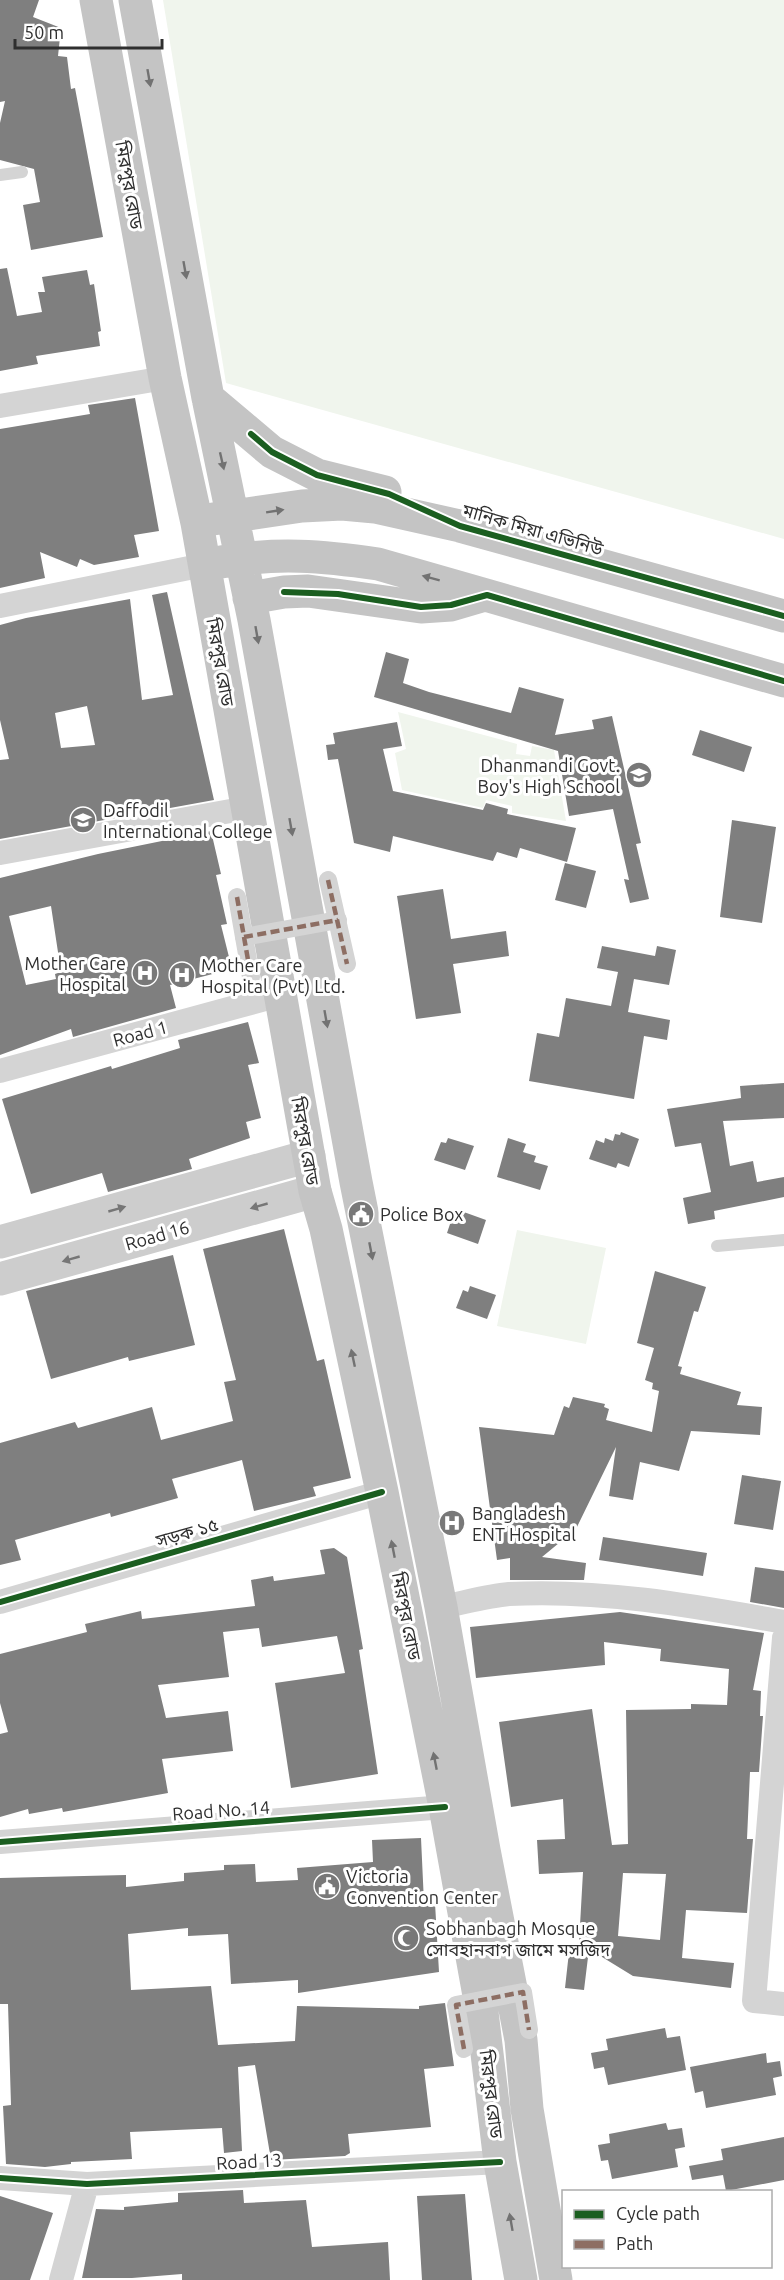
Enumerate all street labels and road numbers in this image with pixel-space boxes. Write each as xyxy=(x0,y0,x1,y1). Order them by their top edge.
street label: মিরপুর রোড xyxy=(110,138,148,231)
street label: মানিক মিয়া এভিনিউ xyxy=(460,499,606,559)
street label: মিরপুর রোড xyxy=(201,615,239,708)
street label: Road 1 xyxy=(110,1016,170,1050)
street label: মিরপুর রোড xyxy=(286,1094,324,1187)
street label: Road 16 xyxy=(123,1216,191,1254)
street label: সড়ক ১৫ xyxy=(153,1514,221,1551)
street label: মিরপুর রোড xyxy=(387,1569,425,1662)
street label: Road No. 14 xyxy=(172,1797,270,1823)
street label: মিরপুর রোড xyxy=(475,2048,507,2140)
street label: Road 13 xyxy=(216,2149,282,2173)

